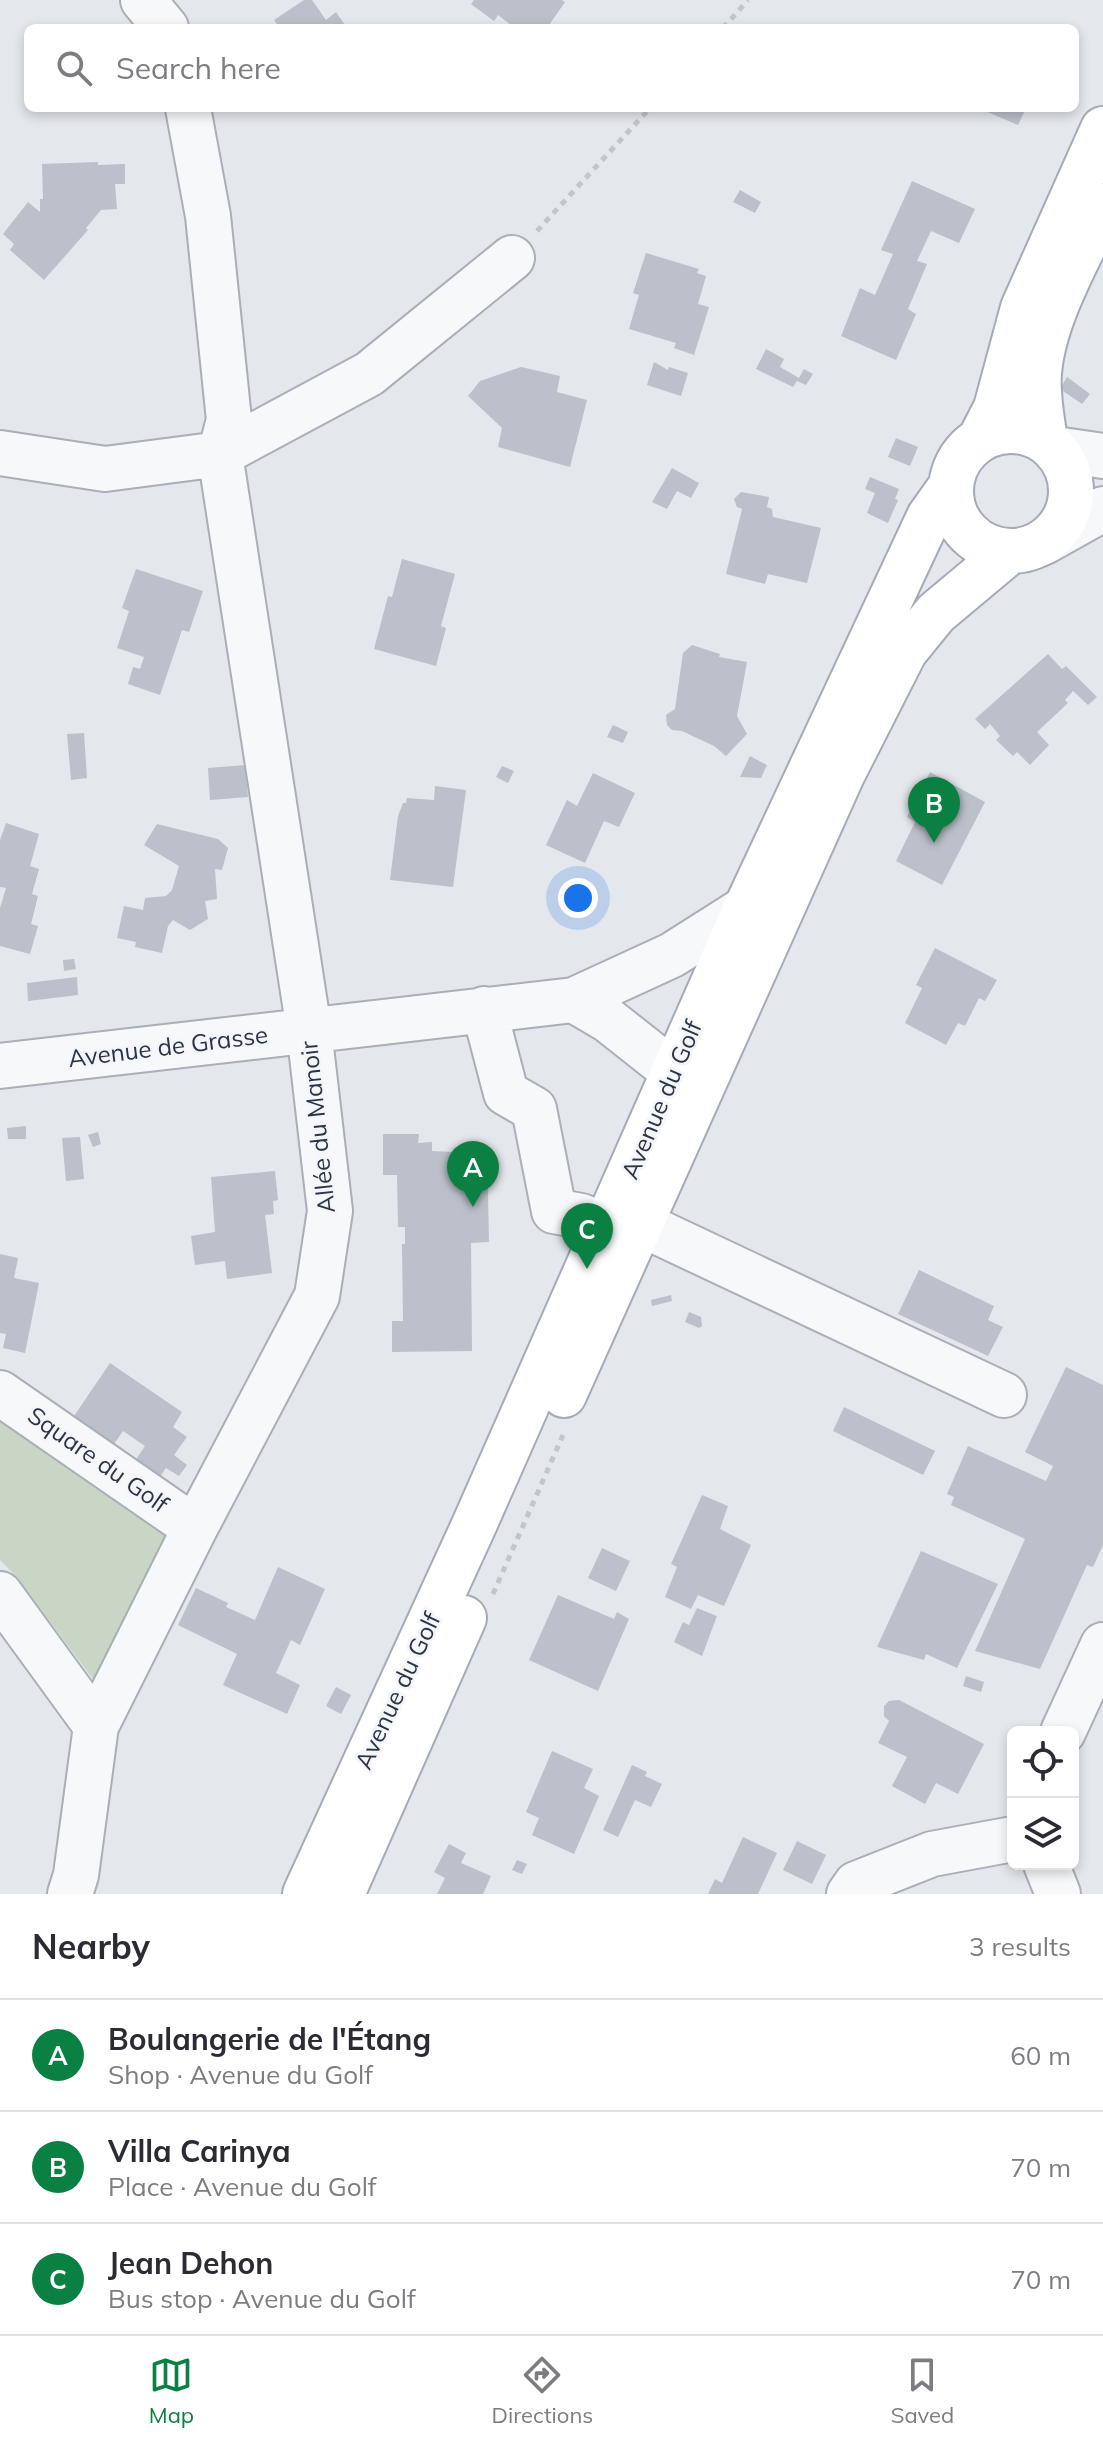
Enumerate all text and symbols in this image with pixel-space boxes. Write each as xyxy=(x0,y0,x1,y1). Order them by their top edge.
search box xyxy=(24,24,1079,112)
icon: search xyxy=(52,46,96,90)
text: Search here xyxy=(116,49,281,87)
pin: B xyxy=(908,777,960,843)
your location xyxy=(558,878,598,918)
street label: Avenue du Golf xyxy=(614,1015,708,1183)
street label: Avenue de Grasse xyxy=(66,1019,269,1073)
street label: Allée du Manoir xyxy=(293,1039,341,1215)
pin: A xyxy=(447,1141,499,1207)
pin: C xyxy=(561,1203,613,1269)
street label: Square du Golf xyxy=(22,1400,176,1519)
street label: Avenue du Golf xyxy=(348,1607,447,1774)
map controls xyxy=(1007,1726,1079,1870)
button: locate xyxy=(1007,1726,1079,1798)
button: layers xyxy=(1007,1798,1079,1870)
text: Nearby xyxy=(32,1925,150,1968)
text: 3 results xyxy=(969,1930,1071,1963)
text: Boulangerie de l'Étang xyxy=(108,2020,431,2058)
text: A xyxy=(48,2039,68,2072)
text: 60 m xyxy=(1010,2039,1071,2072)
text: Shop · Avenue du Golf xyxy=(108,2058,373,2091)
text: Villa Carinya xyxy=(108,2132,291,2170)
text: B xyxy=(49,2151,67,2184)
text: 70 m xyxy=(1010,2151,1071,2184)
text: Place · Avenue du Golf xyxy=(108,2170,377,2203)
text: Jean Dehon xyxy=(108,2244,273,2282)
text: C xyxy=(49,2263,67,2296)
text: 70 m xyxy=(1010,2263,1071,2296)
text: Bus stop · Avenue du Golf xyxy=(108,2282,416,2315)
tab: Map xyxy=(149,2353,194,2429)
tab: Directions xyxy=(492,2353,593,2429)
tab: Saved xyxy=(891,2353,954,2429)

